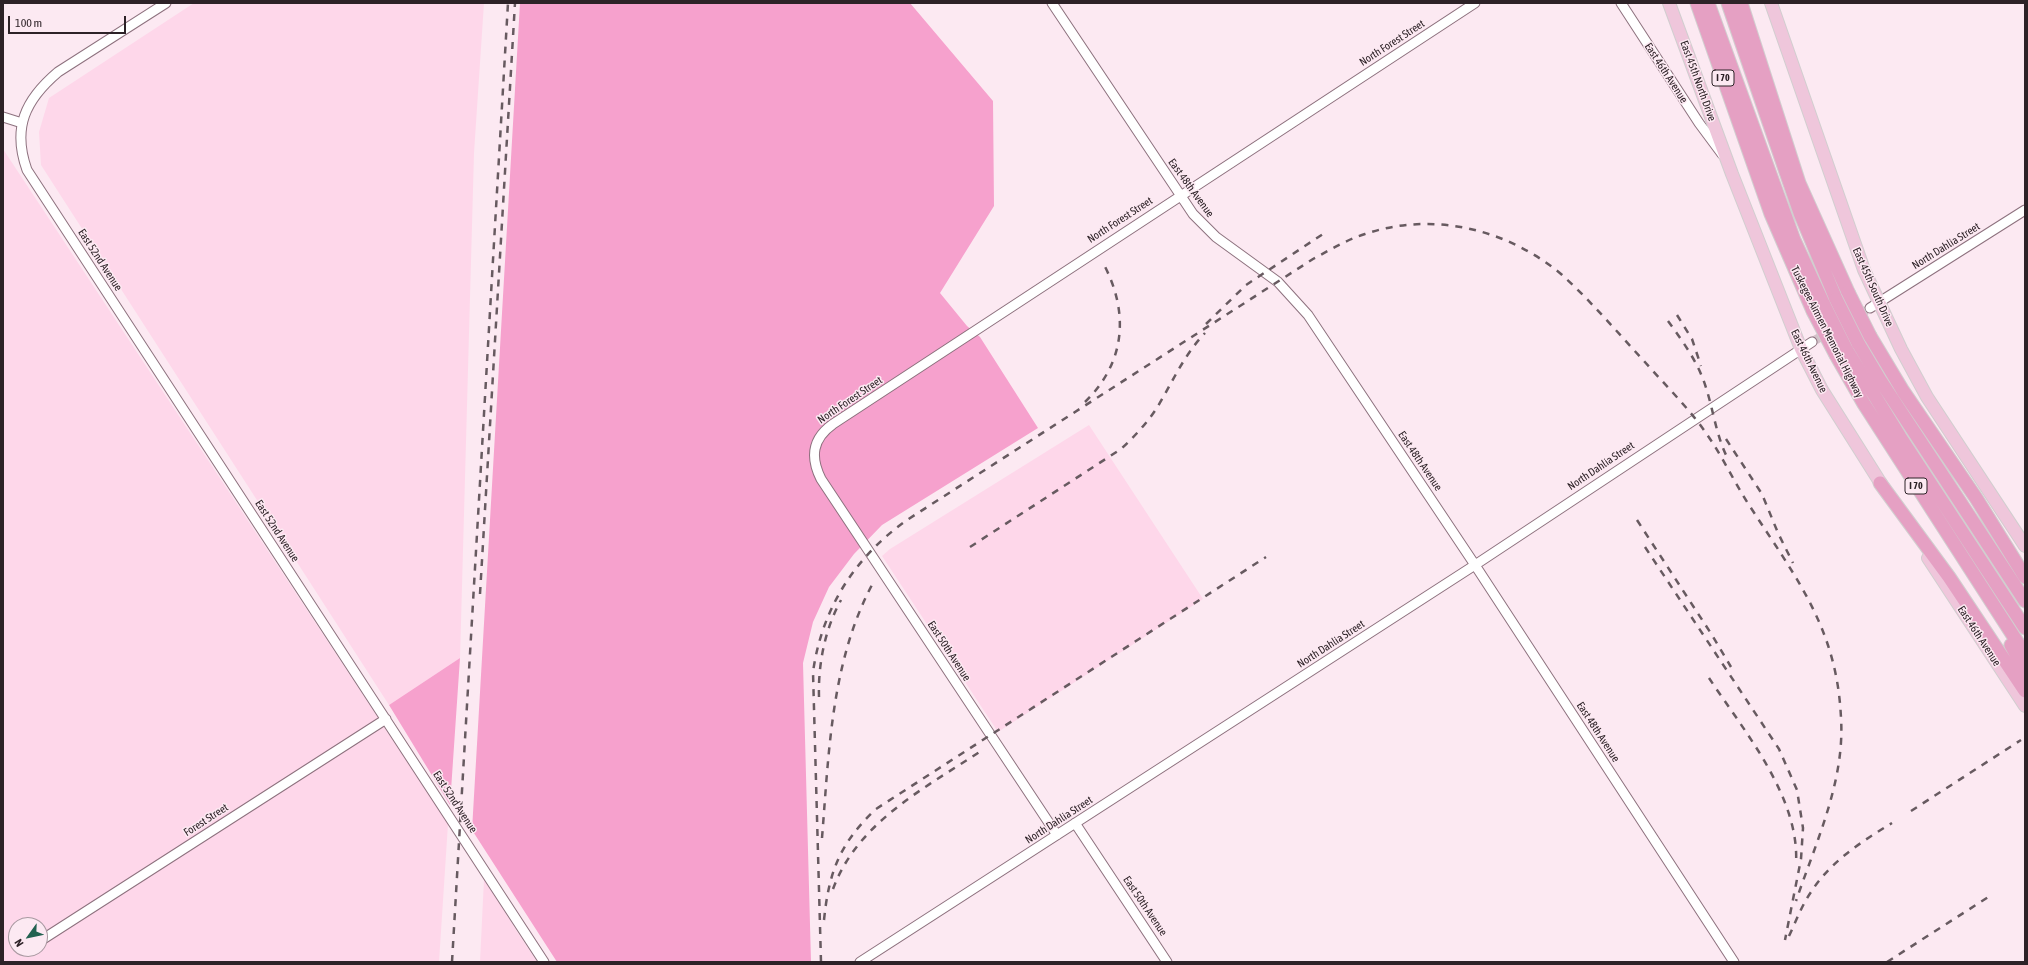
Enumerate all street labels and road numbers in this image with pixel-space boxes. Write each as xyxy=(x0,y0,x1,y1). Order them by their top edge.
street label: North Forest Street xyxy=(1357,17,1427,69)
street label: East 45th North Drive xyxy=(1677,39,1719,123)
street label: East 46th Avenue xyxy=(1642,40,1690,106)
road number: I 70 xyxy=(1712,70,1734,86)
street label: East 48th Avenue xyxy=(1165,156,1217,220)
street label: North Forest Street xyxy=(1085,194,1155,246)
street label: North Dahlia Street xyxy=(1910,220,1982,272)
street label: East 52nd Avenue xyxy=(75,227,125,293)
street label: East 45th South Drive xyxy=(1850,245,1896,329)
street label: Tuskegee Airmen Memorial Highway xyxy=(1788,264,1866,400)
street label: East 46th Avenue xyxy=(1788,327,1830,395)
street label: North Forest Street xyxy=(815,374,885,426)
street label: East 48th Avenue xyxy=(1395,429,1445,493)
street label: North Dahlia Street xyxy=(1565,439,1637,493)
road number: I 70 xyxy=(1905,478,1927,494)
street label: East 52nd Avenue xyxy=(252,498,302,564)
street label: East 46th Avenue xyxy=(1955,603,2003,669)
street label: North Dahlia Street xyxy=(1295,617,1367,671)
street label: East 50th Avenue xyxy=(925,618,973,684)
street label: East 48th Avenue xyxy=(1574,699,1622,765)
street label: East 52nd Avenue xyxy=(430,769,480,835)
street label: North Dahlia Street xyxy=(1023,793,1095,847)
street label: Forest Street xyxy=(181,801,231,839)
street label: East 50th Avenue xyxy=(1120,874,1170,938)

